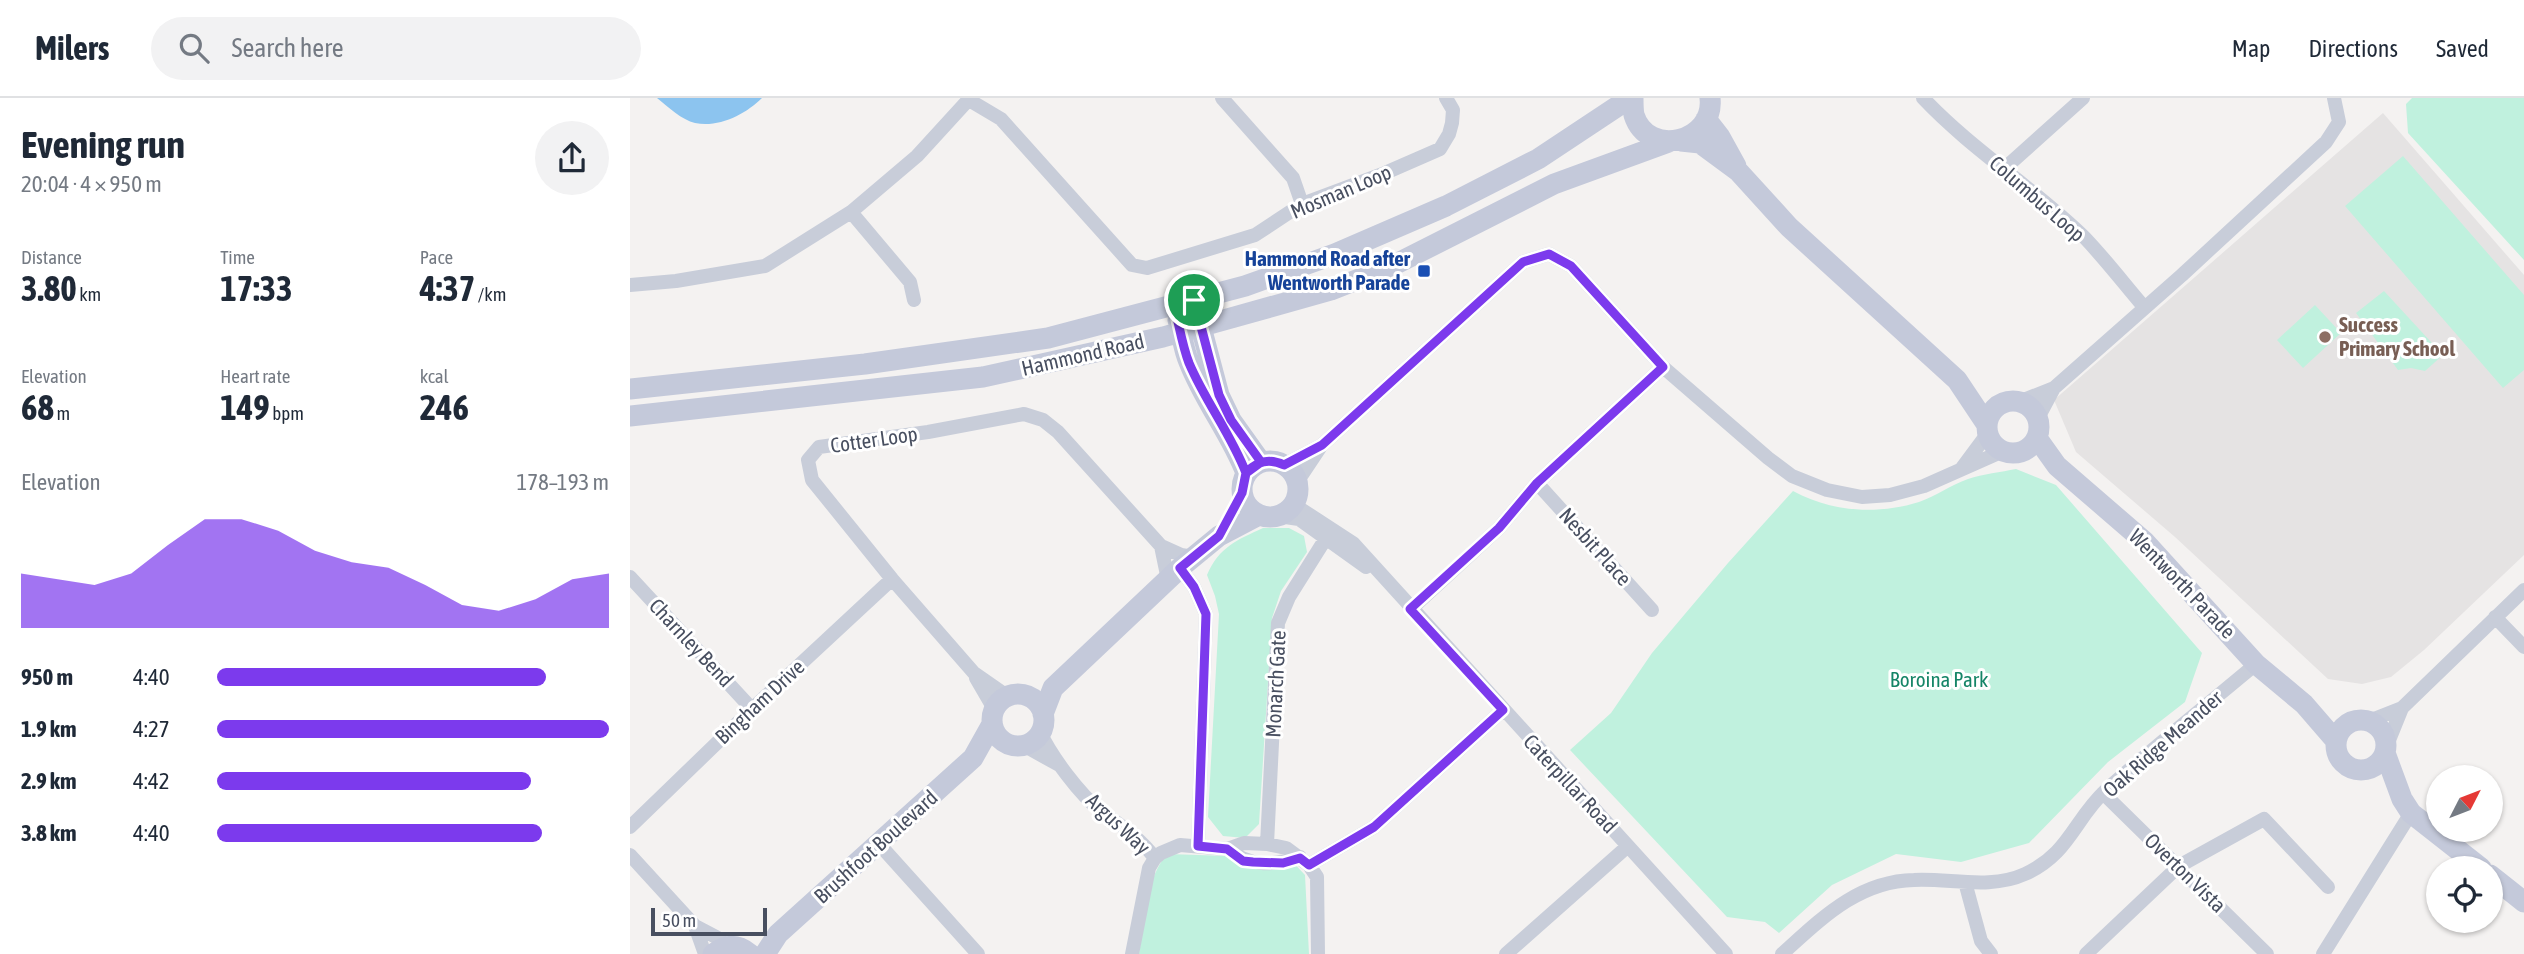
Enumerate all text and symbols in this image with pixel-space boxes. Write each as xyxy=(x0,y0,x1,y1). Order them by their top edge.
search box xyxy=(151,17,641,80)
text: Milers xyxy=(35,29,109,67)
icon: search xyxy=(175,29,213,67)
text: Search here xyxy=(231,33,344,63)
text: Map xyxy=(2232,35,2270,62)
text: Directions xyxy=(2308,35,2398,62)
text: Saved xyxy=(2436,35,2489,62)
button: share xyxy=(535,121,609,195)
text: Evening run xyxy=(21,123,185,166)
street label: Columbus Loop xyxy=(1985,150,2090,246)
street label: Mosman Loop xyxy=(1287,159,1395,223)
text: 20:04 · 4 × 950 m xyxy=(21,171,162,197)
text: Distance xyxy=(21,246,82,268)
text: Time xyxy=(220,246,255,268)
text: Pace xyxy=(420,246,453,268)
place label: Hammond Road after Wentworth Parade xyxy=(1245,246,1411,294)
marker: Hammond Road after Wentworth Parade xyxy=(1416,263,1432,279)
text: 3.80 xyxy=(21,268,77,308)
text: 17:33 xyxy=(220,268,292,308)
text: 4:37 xyxy=(420,268,475,308)
pin xyxy=(1164,270,1224,330)
icon: arrive xyxy=(1175,281,1213,319)
text: km xyxy=(77,283,101,305)
text: /km xyxy=(475,283,506,305)
place label: Success Primary School xyxy=(2339,312,2455,360)
street label: Hammond Road xyxy=(1019,328,1146,380)
marker: Success Primary School xyxy=(2317,329,2333,345)
text: Elevation xyxy=(21,365,87,387)
text: Heart rate xyxy=(220,365,290,387)
text: kcal xyxy=(420,365,449,387)
text: 68 xyxy=(21,387,54,427)
text: 149 xyxy=(220,387,270,427)
text: 246 xyxy=(420,387,469,427)
text: m xyxy=(54,402,70,424)
text: bpm xyxy=(270,402,304,424)
street label: Cotter Loop xyxy=(829,421,919,457)
text: Elevation xyxy=(21,469,101,495)
text: 178–193 m xyxy=(516,469,609,495)
street label: Nesbit Place xyxy=(1555,503,1637,590)
street label: Wentworth Parade xyxy=(2125,524,2241,643)
street label: Charnley Bend xyxy=(645,593,739,691)
street label: Monarch Gate xyxy=(1260,630,1290,738)
street label: Bingham Drive xyxy=(710,654,809,748)
text: 950 m xyxy=(21,664,73,690)
text: 4:40 xyxy=(133,664,170,690)
park label: Boroina Park xyxy=(1890,667,1988,691)
street label: Oak Ridge Meander xyxy=(2098,685,2227,801)
text: 1.9 km xyxy=(21,716,77,742)
text: 4:27 xyxy=(133,716,170,742)
street label: Caterpillar Road xyxy=(1519,729,1622,837)
north arrow xyxy=(2426,765,2502,842)
map controls xyxy=(2426,765,2503,933)
text: 2.9 km xyxy=(21,768,77,794)
text: 4:42 xyxy=(133,768,170,794)
street label: Brushfoot Boulevard xyxy=(809,785,942,908)
street label: Argus Way xyxy=(1082,788,1156,859)
text: 3.8 km xyxy=(21,820,77,846)
text: 4:40 xyxy=(133,820,170,846)
street label: Overton Vista xyxy=(2140,828,2231,917)
button: locate xyxy=(2426,856,2503,933)
scale bar xyxy=(651,905,766,937)
text: 50 m xyxy=(662,909,696,931)

